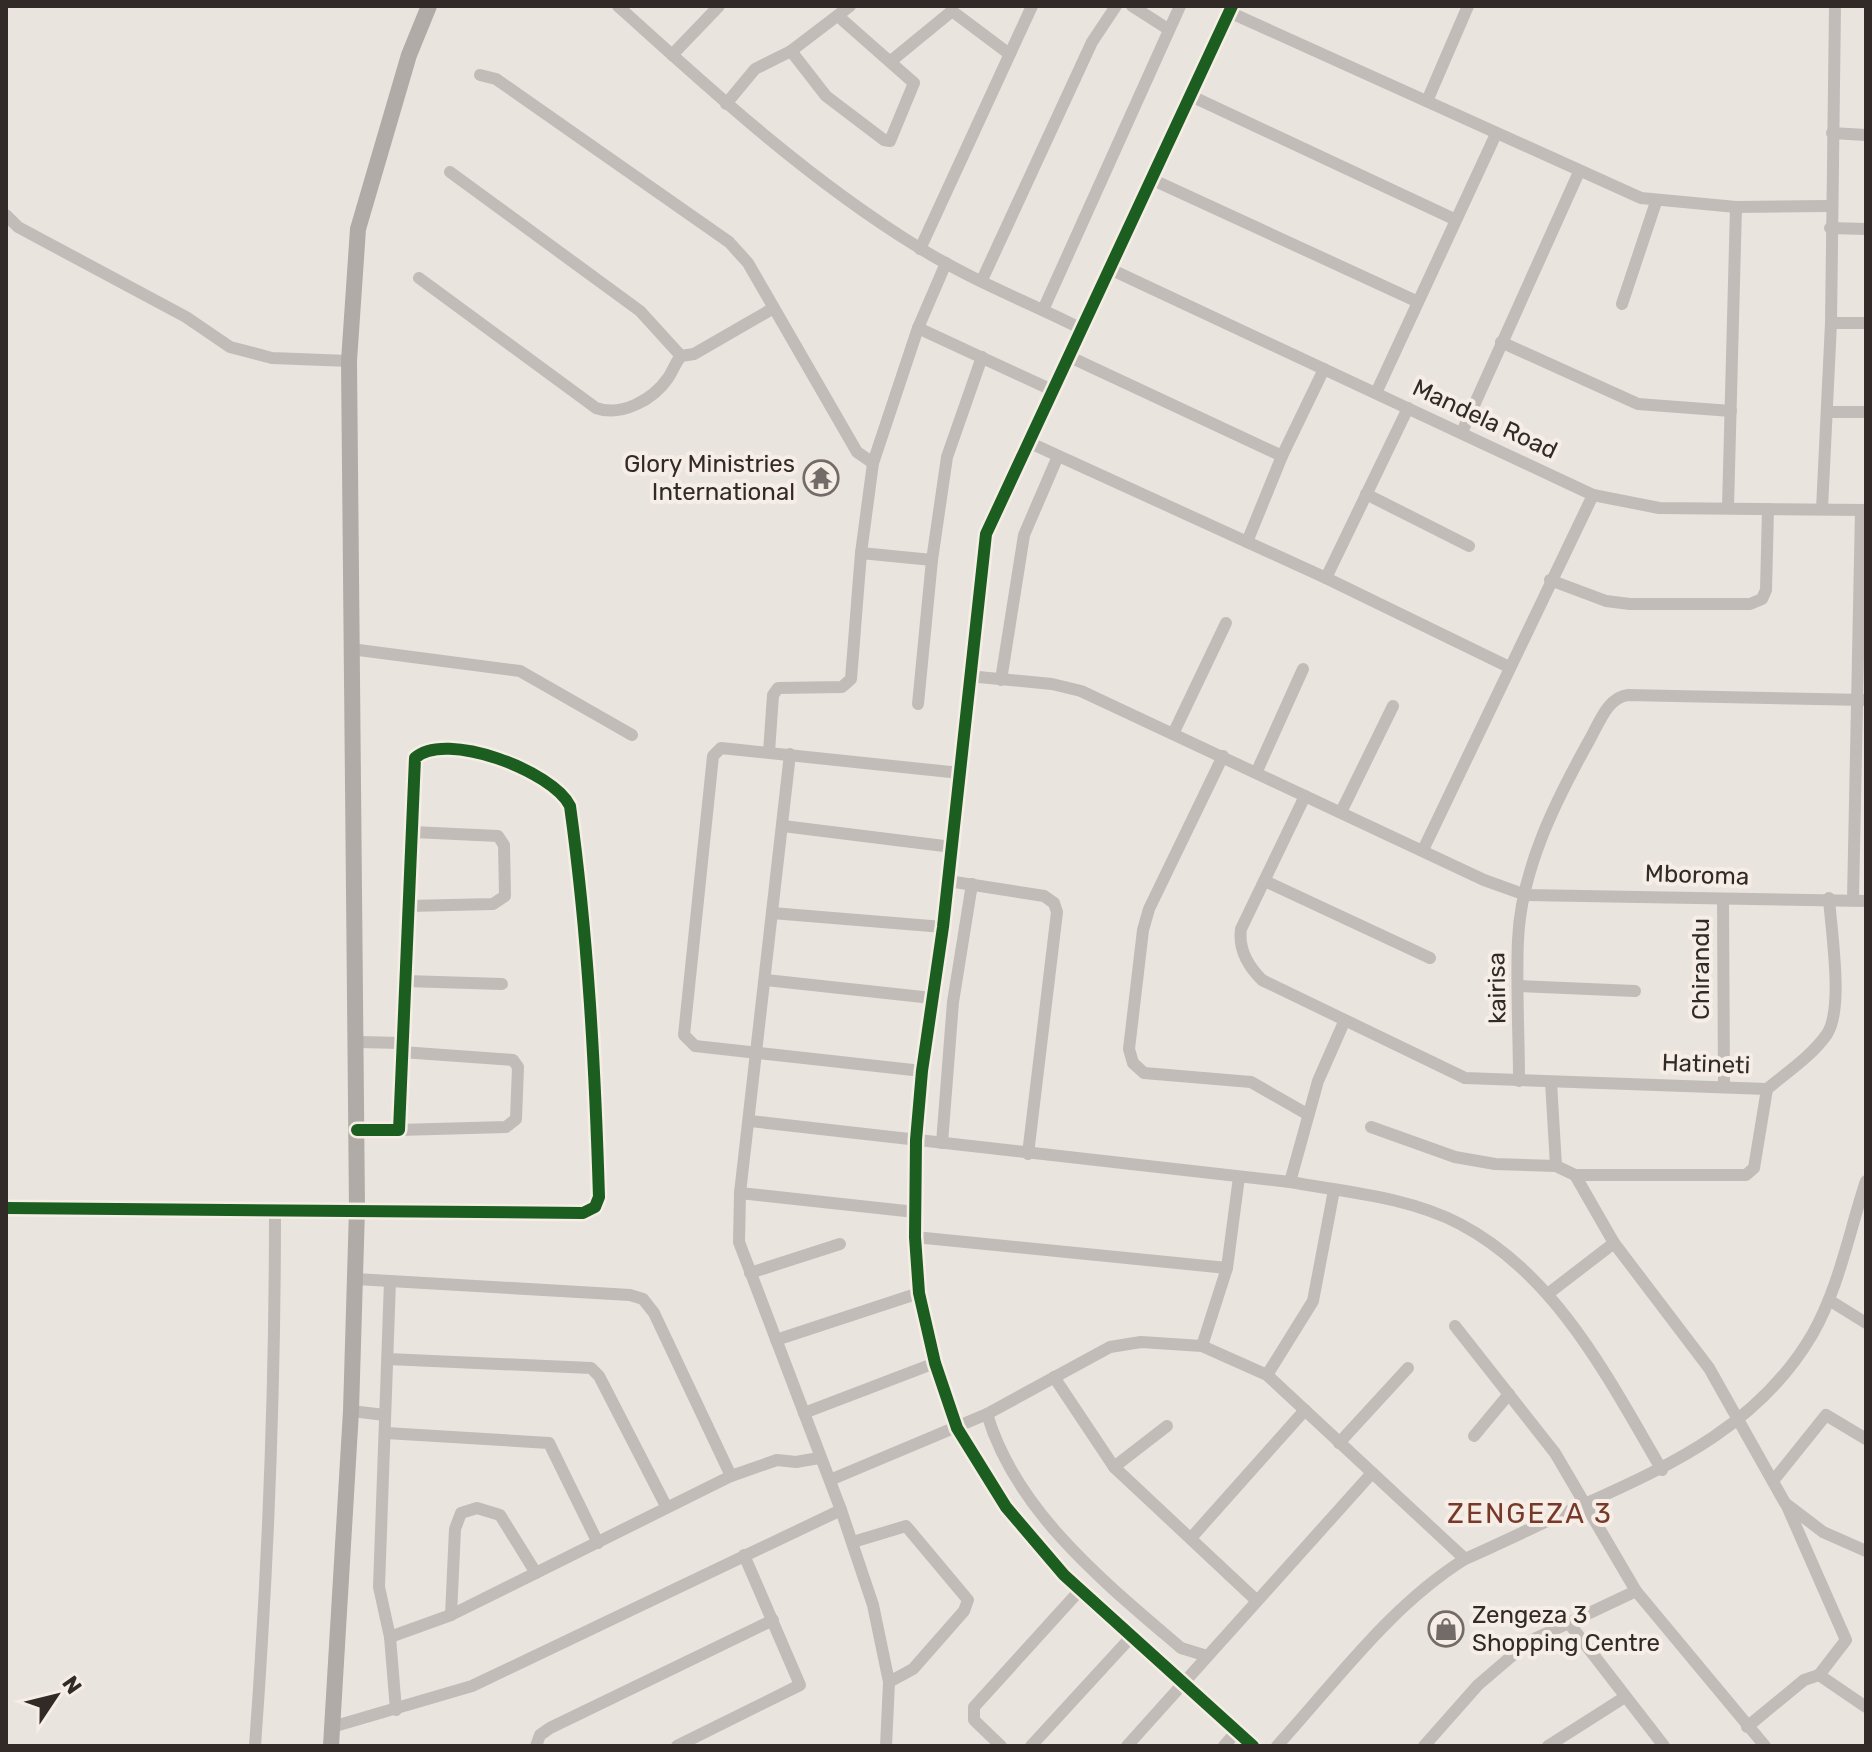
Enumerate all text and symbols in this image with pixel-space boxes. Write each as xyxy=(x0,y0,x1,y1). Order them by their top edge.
street label: Mandela Road xyxy=(1408,373,1562,465)
place label: Glory Ministries International xyxy=(624,450,795,506)
temple icon: Glory Ministries International xyxy=(802,459,840,497)
street label: Mboroma xyxy=(1644,859,1750,891)
street label: Chirandu xyxy=(1687,918,1715,1020)
street label: kairisa xyxy=(1482,952,1512,1024)
street label: Hatineti xyxy=(1661,1048,1751,1080)
district label: ZENGEZA 3 xyxy=(1447,1497,1613,1530)
place label: Zengeza 3 Shopping Centre xyxy=(1472,1601,1660,1657)
shop icon: Zengeza 3 Shopping Centre xyxy=(1427,1610,1465,1648)
north arrow xyxy=(16,1656,96,1736)
text: N xyxy=(56,1671,88,1699)

